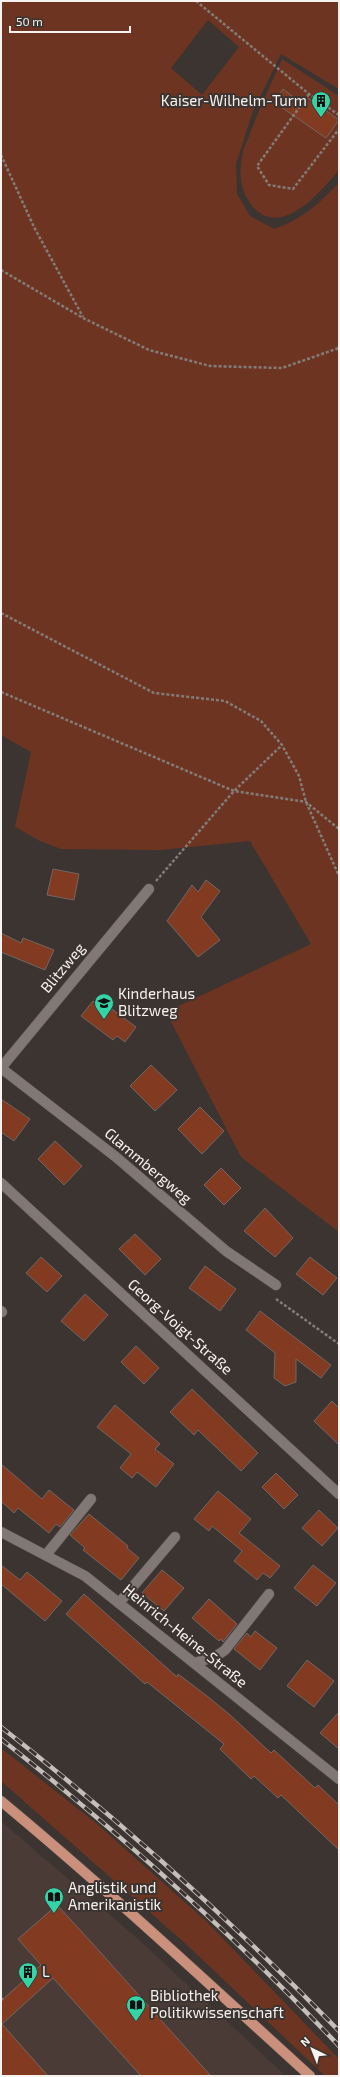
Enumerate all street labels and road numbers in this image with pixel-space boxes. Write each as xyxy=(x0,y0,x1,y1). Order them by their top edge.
street label: Blitzweg xyxy=(36,938,89,996)
street label: Glammbergweg xyxy=(101,1124,196,1207)
street label: Georg-Voigt-Straße xyxy=(125,1275,237,1378)
street label: Heinrich-Heine-Straße xyxy=(120,1580,251,1691)

